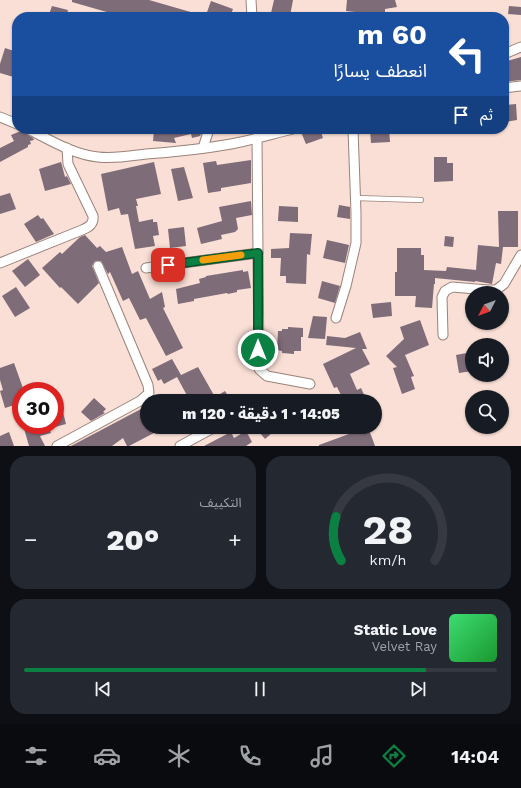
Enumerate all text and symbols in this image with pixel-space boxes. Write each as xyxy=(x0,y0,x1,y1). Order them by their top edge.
text: 60 m xyxy=(357,18,427,51)
icon: left xyxy=(441,28,493,80)
text: انعطف يسارًا xyxy=(333,60,427,81)
icon: arrive xyxy=(450,104,472,126)
text: ثم xyxy=(480,106,493,124)
pin xyxy=(151,248,185,282)
icon: arrive xyxy=(157,254,179,276)
north arrow xyxy=(465,286,509,330)
map controls xyxy=(465,286,509,434)
position arrow xyxy=(237,329,279,371)
button: sound xyxy=(465,338,509,382)
speed limit sign: 30 xyxy=(12,382,64,434)
button: search xyxy=(465,390,509,434)
text: 14:05 · 1 دقيقة · 120 m xyxy=(182,405,340,423)
text: التكييف xyxy=(200,495,242,510)
text: 28 xyxy=(363,504,414,553)
text: 20° xyxy=(106,522,159,557)
text: − xyxy=(24,527,37,552)
text: + xyxy=(228,527,242,552)
text: km/h xyxy=(370,551,407,567)
text: Static Love xyxy=(354,621,437,639)
text: Velvet Ray xyxy=(372,639,437,654)
icon: previous xyxy=(92,678,114,700)
icon: pause xyxy=(249,678,271,700)
icon: next xyxy=(407,678,429,700)
icon: filters xyxy=(22,742,50,770)
icon: car xyxy=(93,742,121,770)
icon: climate xyxy=(165,742,193,770)
icon: phone xyxy=(236,742,264,770)
icon: music xyxy=(308,742,336,770)
icon: directions xyxy=(380,742,408,770)
text: 14:04 xyxy=(451,746,499,767)

